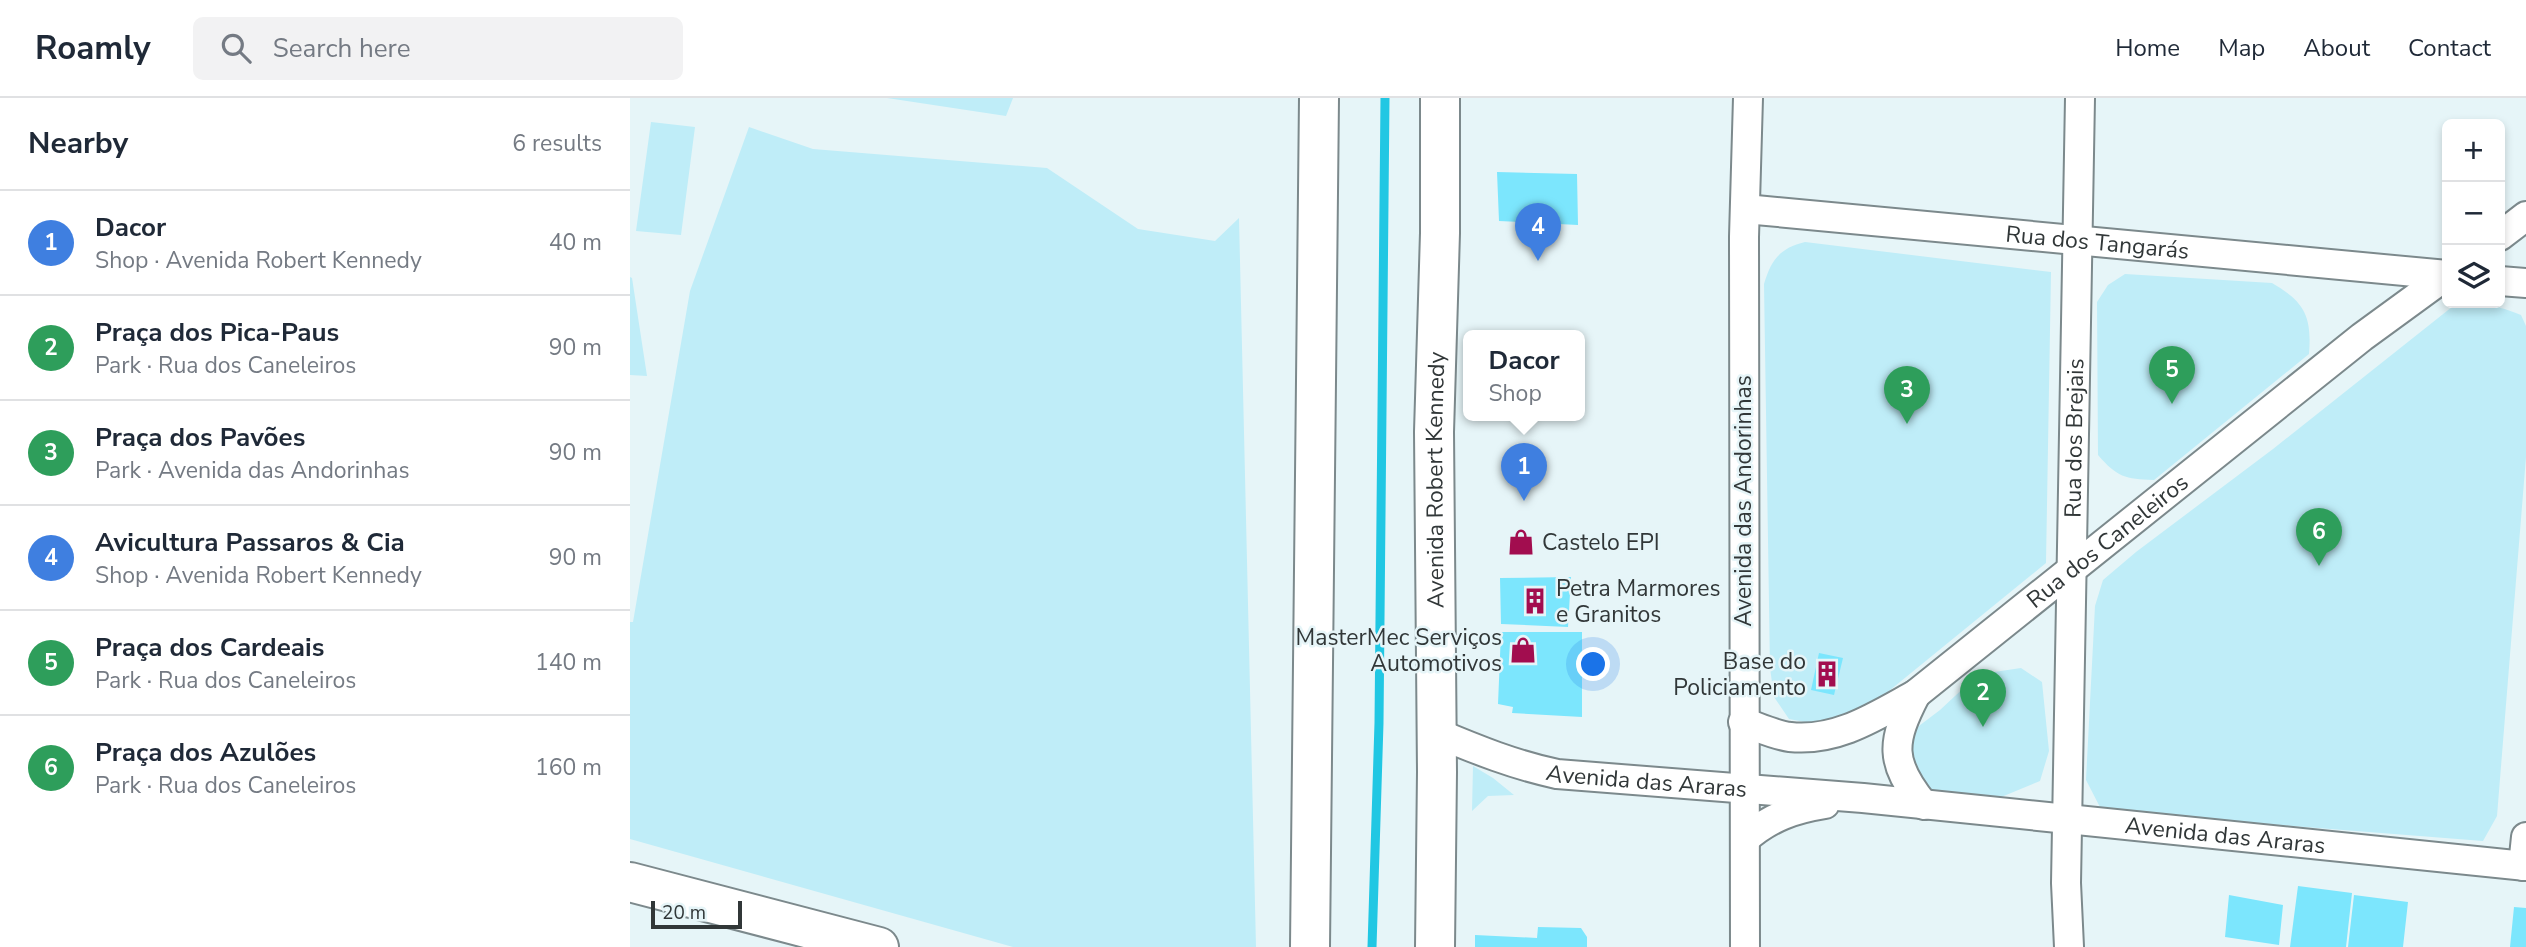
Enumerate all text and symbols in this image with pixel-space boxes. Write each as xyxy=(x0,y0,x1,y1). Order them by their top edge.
search box xyxy=(193,17,683,80)
text: Roamly xyxy=(35,26,151,71)
icon: search xyxy=(217,29,255,67)
text: Search here xyxy=(273,31,410,66)
text: Home xyxy=(2115,32,2180,64)
text: Map xyxy=(2218,32,2265,64)
text: About xyxy=(2303,32,2370,64)
text: Contact xyxy=(2408,32,2491,64)
map controls xyxy=(2442,119,2505,308)
button: + xyxy=(2442,119,2505,182)
text: Nearby xyxy=(28,123,128,164)
text: 6 results xyxy=(512,128,602,159)
button: − xyxy=(2442,182,2505,245)
pin: 4 xyxy=(1515,203,1561,261)
text: Dacor xyxy=(95,210,166,245)
street label: Rua dos Tangarás xyxy=(2004,219,2191,267)
text: 1 xyxy=(44,227,58,258)
text: 40 m xyxy=(549,227,602,258)
text: Shop · Avenida Robert Kennedy xyxy=(95,245,422,276)
button: layers xyxy=(2442,245,2505,308)
text: Praça dos Pica-Paus xyxy=(95,315,339,350)
popup xyxy=(1463,330,1585,421)
text: 2 xyxy=(44,332,58,363)
text: 90 m xyxy=(549,332,602,363)
text: Dacor xyxy=(1488,343,1560,378)
pin: 5 xyxy=(2149,346,2195,404)
text: Park · Rua dos Caneleiros xyxy=(95,350,356,381)
street label: Avenida Robert Kennedy xyxy=(1419,351,1452,608)
street label: Rua dos Brejais xyxy=(2058,358,2091,518)
pin: 3 xyxy=(1884,366,1930,424)
street label: Avenida das Andorinhas xyxy=(1728,375,1759,627)
text: Shop xyxy=(1488,378,1542,409)
text: Praça dos Pavões xyxy=(95,420,305,455)
text: 3 xyxy=(44,437,58,468)
text: 90 m xyxy=(549,437,602,468)
pin: 1 xyxy=(1501,443,1547,501)
text: Park · Avenida das Andorinhas xyxy=(95,455,410,486)
street label: Rua dos Caneleiros xyxy=(2020,467,2195,615)
pin: 6 xyxy=(2296,508,2342,566)
text: Avicultura Passaros & Cia xyxy=(95,525,405,560)
shop icon: Castelo EPI xyxy=(1506,527,1536,557)
place label: Castelo EPI xyxy=(1542,527,1660,558)
text: 4 xyxy=(44,542,58,573)
text: 90 m xyxy=(549,542,602,573)
text: Shop · Avenida Robert Kennedy xyxy=(95,560,422,591)
place label: Petra Marmores e Granitos xyxy=(1556,573,1721,630)
building icon: Petra Marmores e Granitos xyxy=(1520,586,1550,616)
place label: MasterMec Serviços Automotivos xyxy=(1296,622,1502,679)
text: Praça dos Cardeais xyxy=(95,630,324,665)
shop icon: MasterMec Serviços Automotivos xyxy=(1508,635,1538,665)
place label: Base do Policiamento xyxy=(1673,646,1806,703)
text: 5 xyxy=(44,647,58,678)
text: 140 m xyxy=(535,647,602,678)
your location xyxy=(1576,647,1610,681)
building icon: Base do Policiamento xyxy=(1812,659,1842,689)
text: Park · Rua dos Caneleiros xyxy=(95,665,356,696)
pin: 2 xyxy=(1960,669,2006,727)
text: Praça dos Azulões xyxy=(95,735,316,770)
text: 6 xyxy=(44,752,58,783)
text: 160 m xyxy=(535,752,602,783)
street label: Avenida das Araras xyxy=(1543,757,1748,805)
text: Park · Rua dos Caneleiros xyxy=(95,770,356,801)
street label: Avenida das Araras xyxy=(2123,810,2327,861)
scale bar xyxy=(651,898,742,930)
text: 20 m xyxy=(662,900,706,926)

